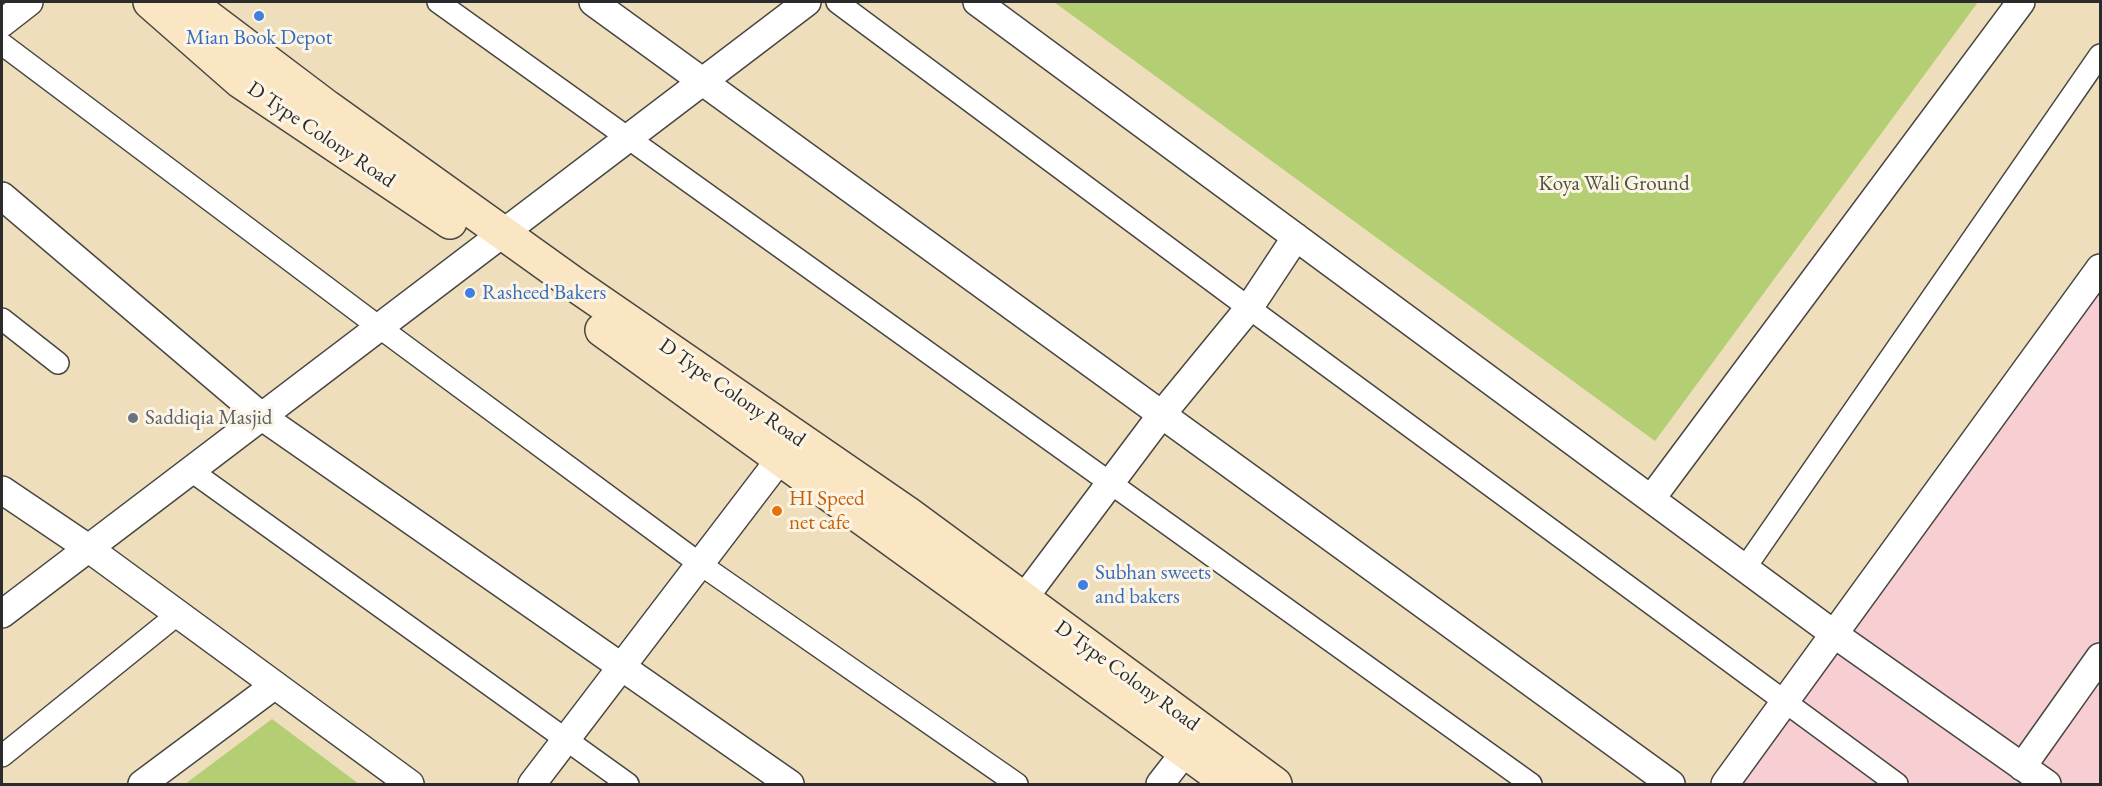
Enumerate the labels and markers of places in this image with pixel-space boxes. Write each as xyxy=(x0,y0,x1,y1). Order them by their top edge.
marker: Mian Book Depot xyxy=(252,9,266,23)
place label: Mian Book Depot xyxy=(186,25,332,51)
place label: Rasheed Bakers xyxy=(482,280,606,306)
marker: Rasheed Bakers xyxy=(463,286,477,300)
place label: Saddiqia Masjid xyxy=(145,405,272,431)
marker: Saddiqia Masjid xyxy=(126,411,140,425)
place label: HI Speed net cafe xyxy=(789,486,865,536)
marker: HI Speed net cafe xyxy=(770,504,784,518)
place label: Subhan sweets and bakers xyxy=(1095,560,1211,610)
marker: Subhan sweets and bakers xyxy=(1076,578,1090,592)

